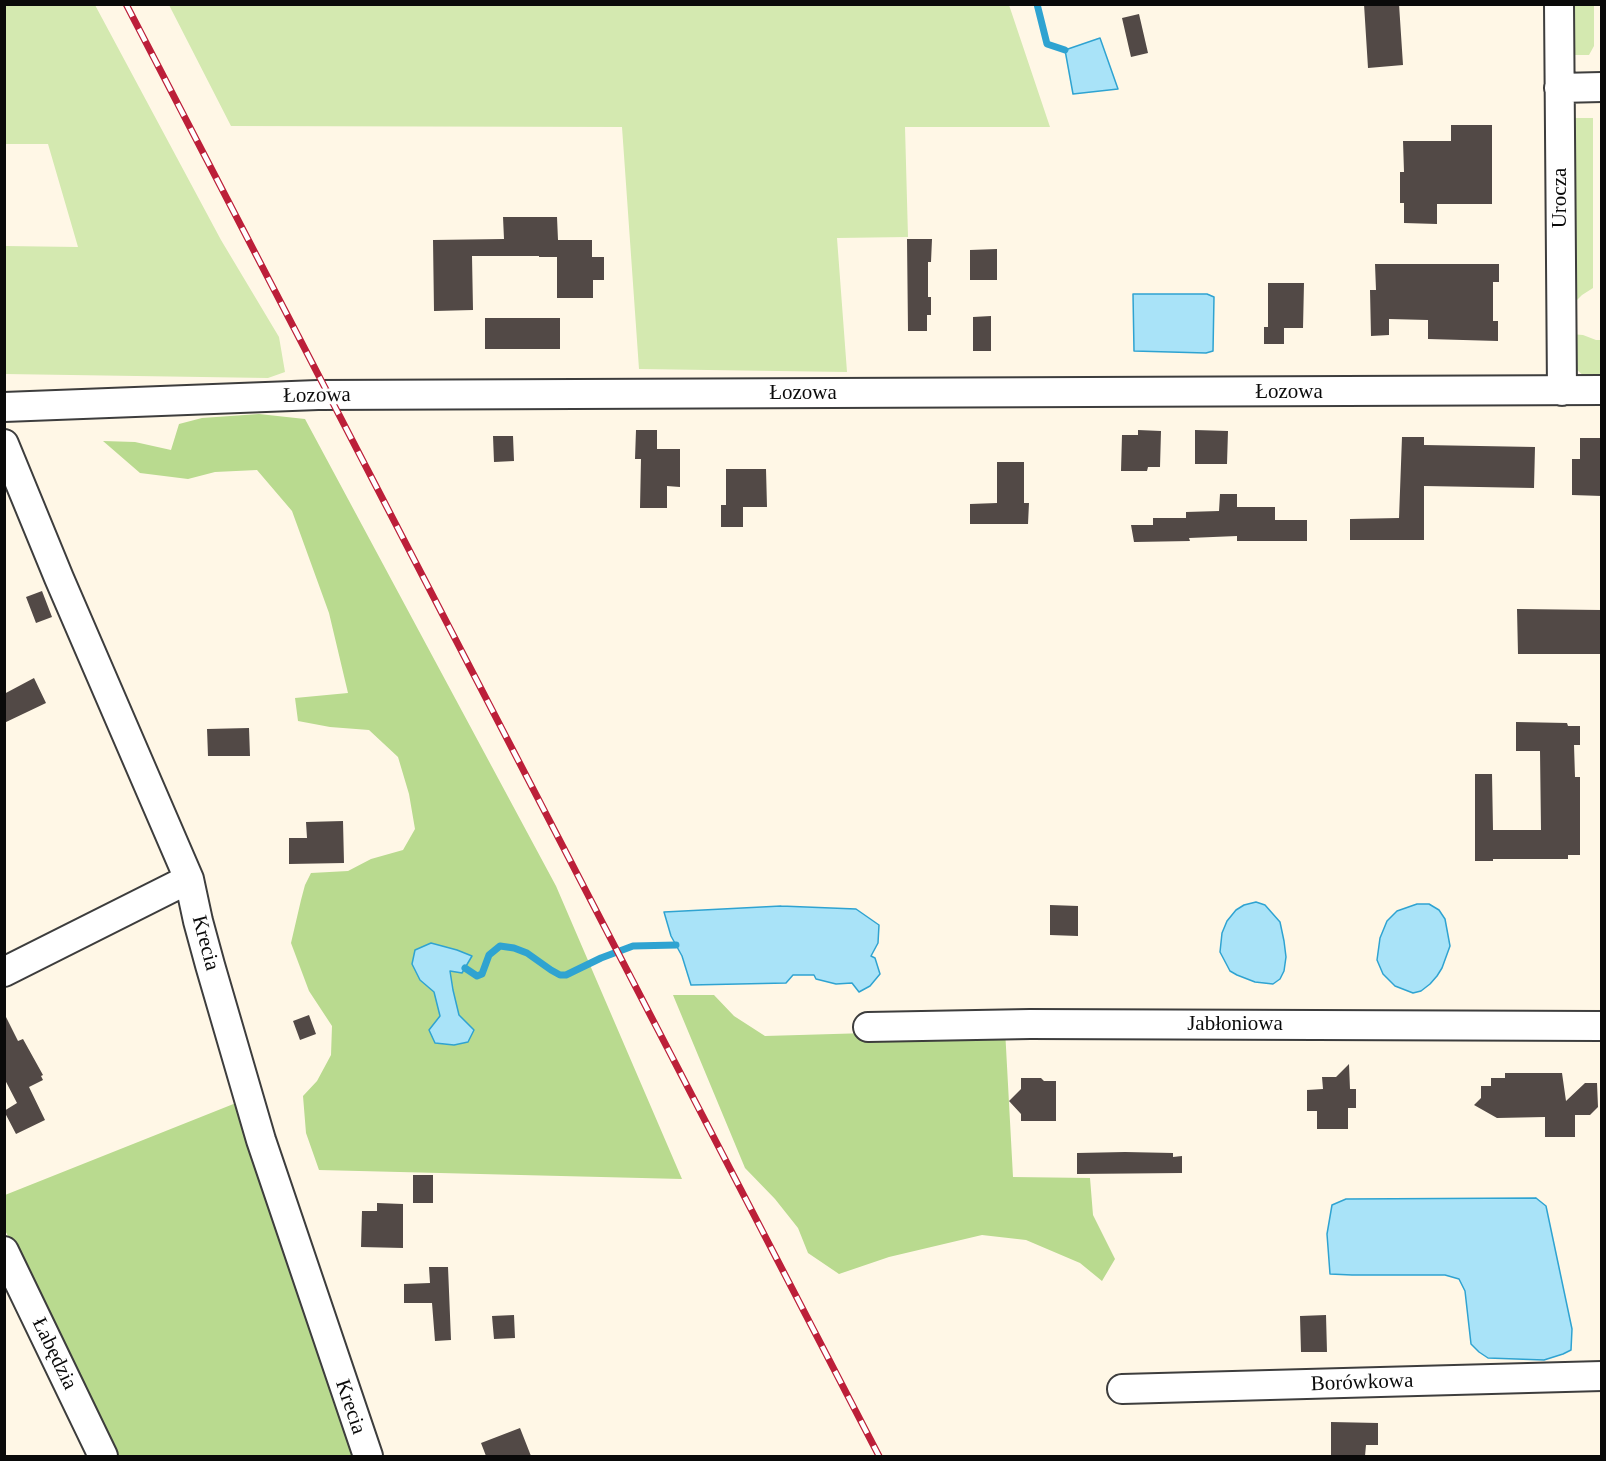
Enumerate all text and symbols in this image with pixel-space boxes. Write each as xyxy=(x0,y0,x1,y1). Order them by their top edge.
street label: Urocza xyxy=(1547,168,1573,228)
street label: Łozowa xyxy=(1255,379,1323,405)
street label: Łozowa xyxy=(769,380,837,406)
street label: Łozowa xyxy=(283,383,351,409)
street label: Krecia xyxy=(186,913,224,973)
street label: Jabłoniowa xyxy=(1187,1011,1283,1037)
street label: Łabędzia xyxy=(26,1314,82,1394)
street label: Borówkowa xyxy=(1310,1369,1414,1397)
street label: Krecia xyxy=(329,1376,371,1438)

